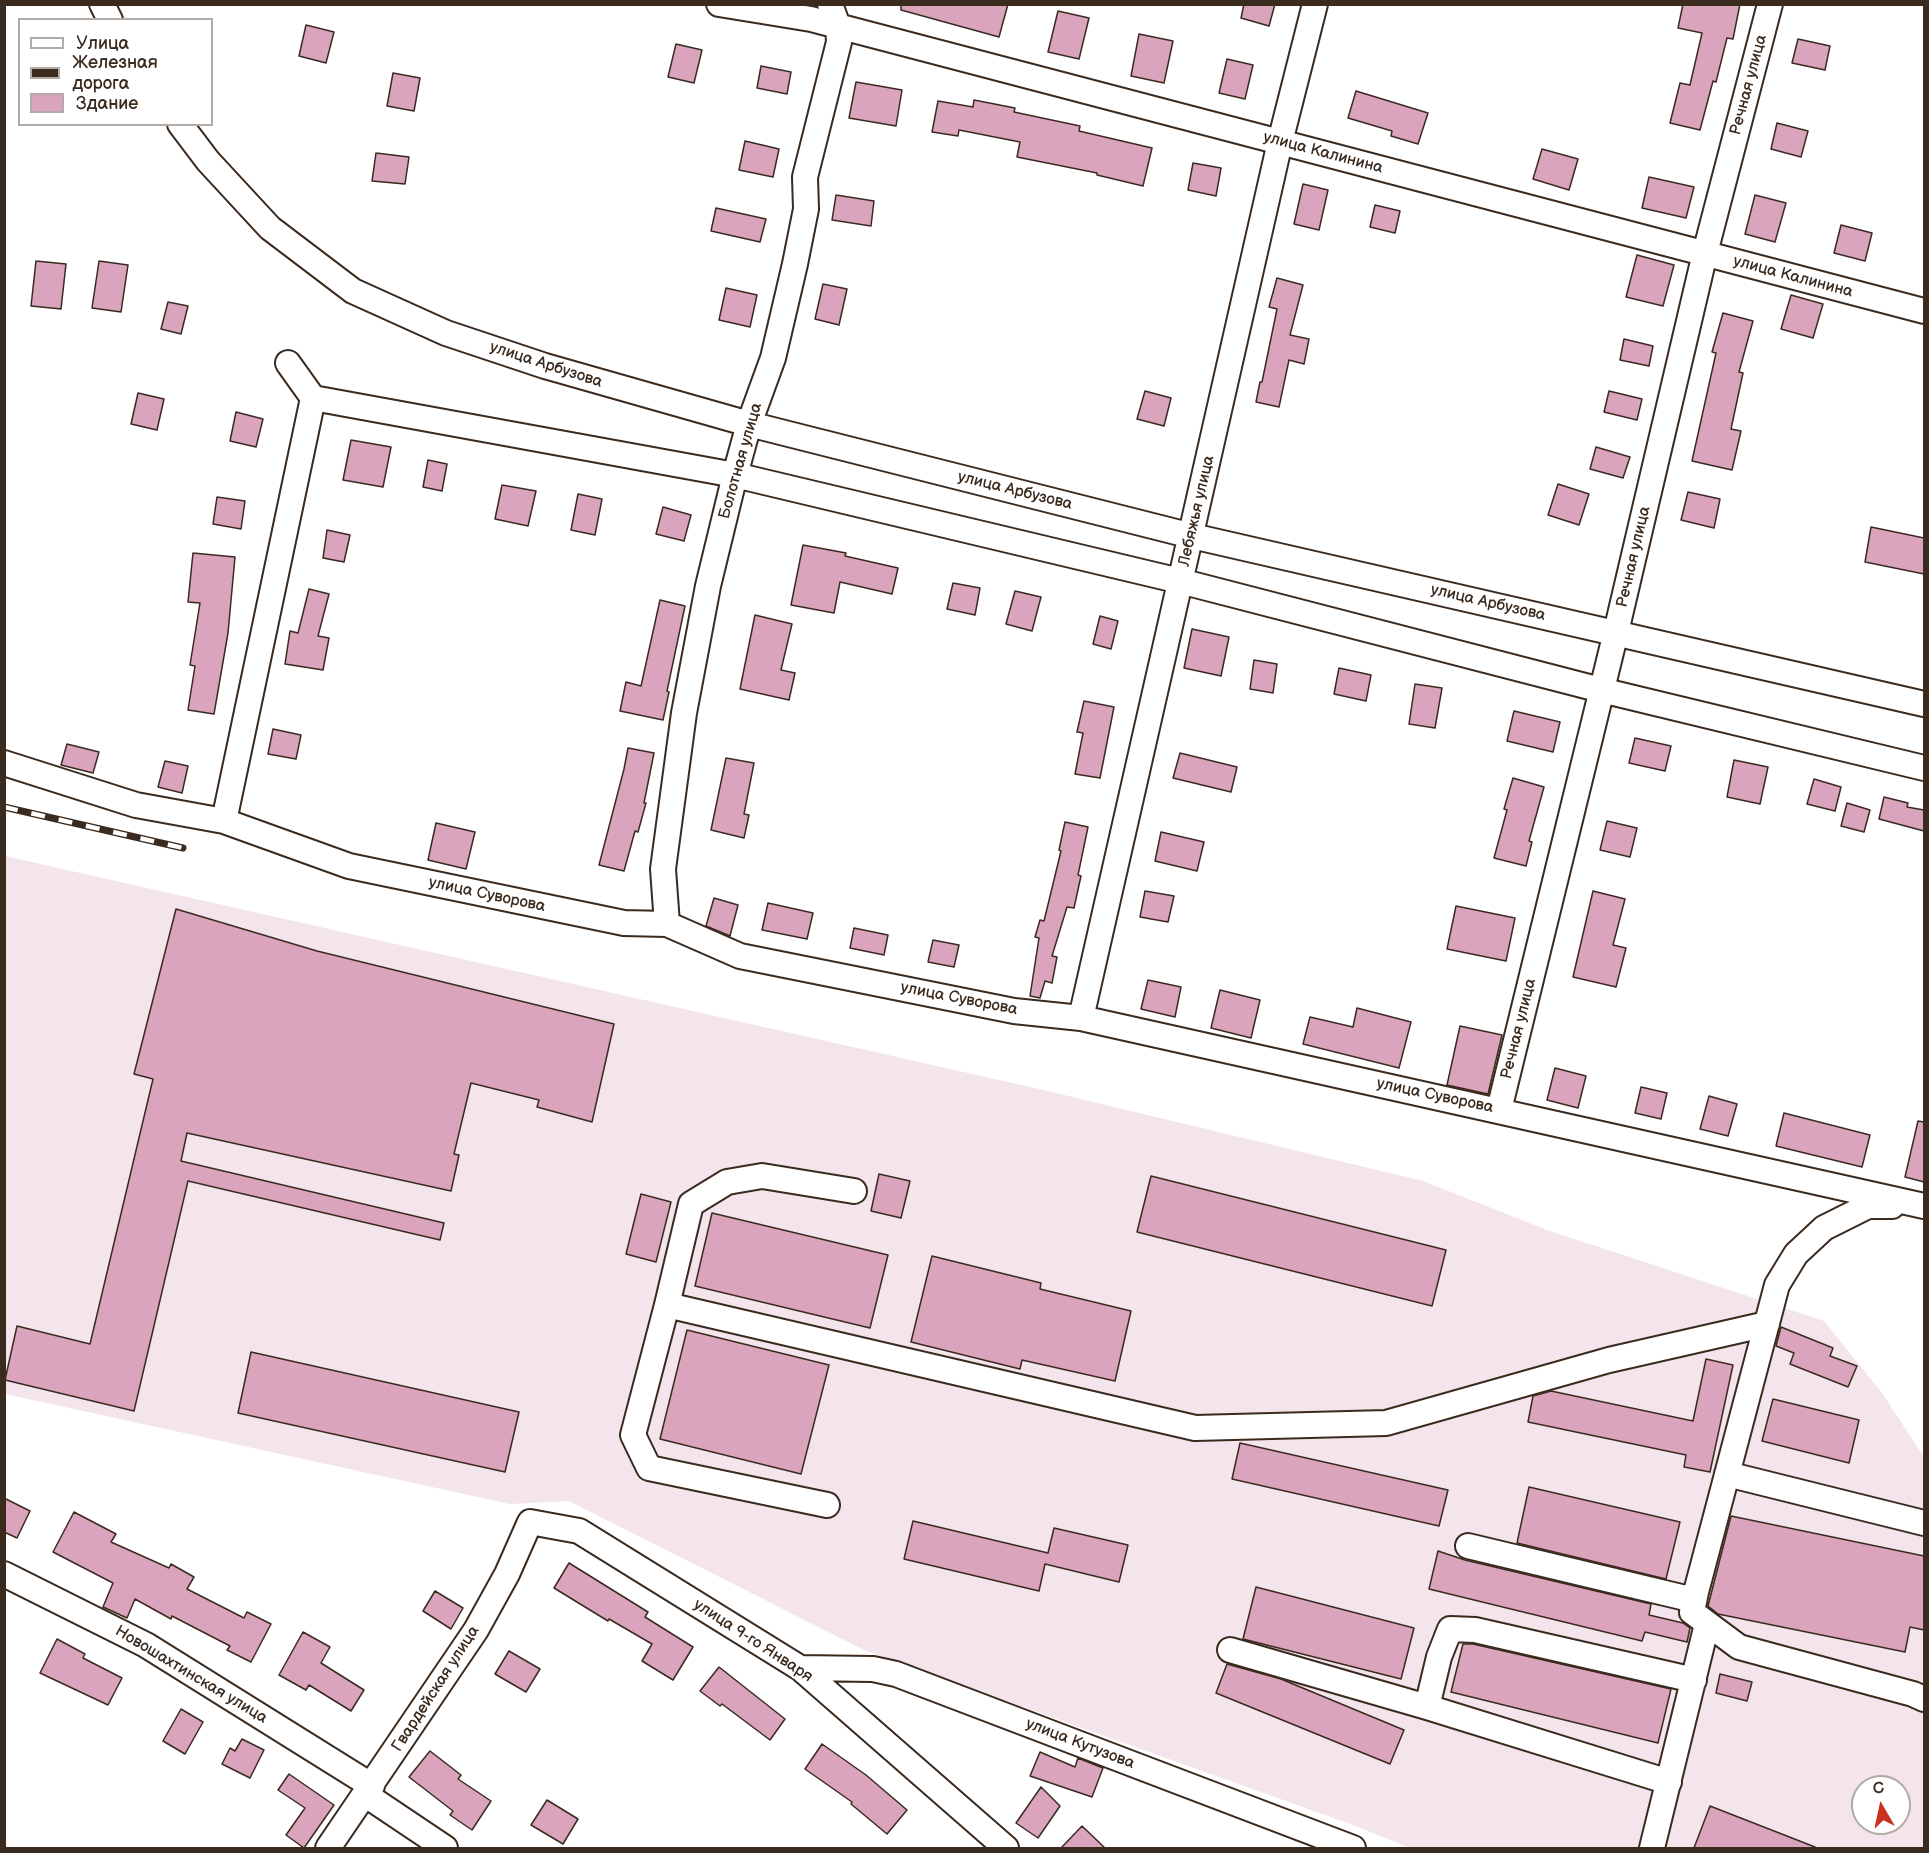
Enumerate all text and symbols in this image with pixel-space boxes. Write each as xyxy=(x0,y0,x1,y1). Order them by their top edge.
legend xyxy=(18,18,213,126)
text: Улица xyxy=(76,33,129,54)
street label: Речная улица xyxy=(1726,33,1772,137)
text: Железная дорога xyxy=(72,52,158,94)
text: Здание xyxy=(76,93,138,114)
street label: улица Калинина xyxy=(1261,128,1385,178)
street label: улица Калинина xyxy=(1731,252,1855,302)
street label: улица Арбузова xyxy=(487,338,605,392)
street label: Болотная улица xyxy=(715,401,767,521)
street label: Лебяжья улица xyxy=(1175,454,1219,568)
street label: улица Арбузова xyxy=(956,467,1074,515)
street label: Речная улица xyxy=(1613,505,1655,609)
street label: улица Арбузова xyxy=(1429,580,1547,626)
street label: улица Суворова xyxy=(427,873,547,917)
street label: Речная улица xyxy=(1497,977,1541,1081)
street label: улица Суворова xyxy=(899,978,1019,1020)
street label: улица Суворова xyxy=(1375,1074,1495,1118)
street label: улица 9-го Января xyxy=(690,1595,816,1687)
street label: Новошахтинская улица xyxy=(111,1622,271,1728)
street label: Гвардейская улица xyxy=(388,1623,484,1755)
street label: улица Кутузова xyxy=(1023,1714,1137,1774)
north arrow xyxy=(1851,1775,1911,1835)
text: С xyxy=(1871,1778,1885,1799)

